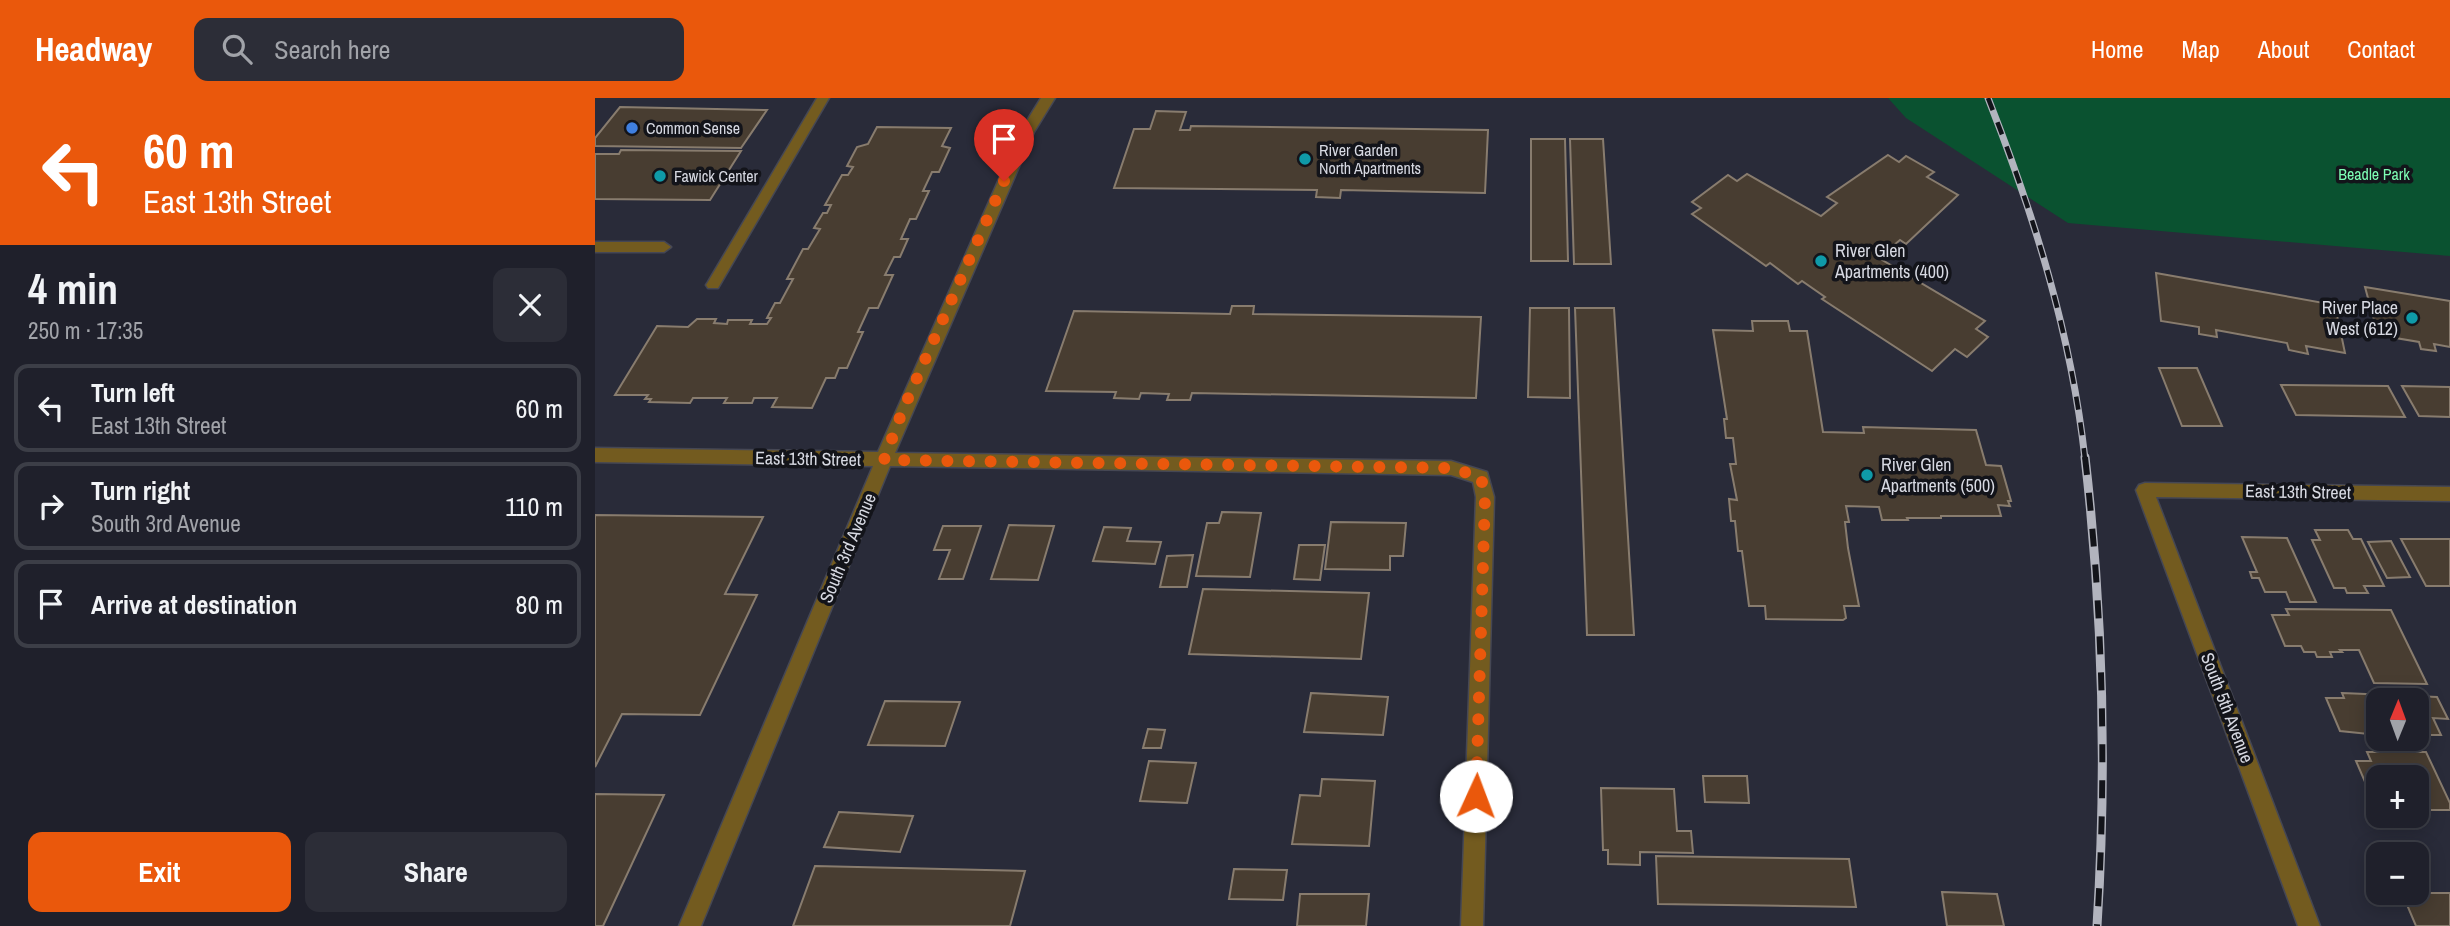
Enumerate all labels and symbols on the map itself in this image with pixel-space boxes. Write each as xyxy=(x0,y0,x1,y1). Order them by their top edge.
pin xyxy=(974,109,1034,181)
place label: Common Sense xyxy=(646,117,740,139)
marker: Common Sense xyxy=(624,120,640,136)
place label: River Garden North Apartments xyxy=(1319,139,1421,179)
marker: River Garden North Apartments xyxy=(1297,151,1313,167)
park label: Beadle Park xyxy=(2338,163,2410,185)
place label: Fawick Center xyxy=(674,165,759,187)
marker: Fawick Center xyxy=(652,168,668,184)
place label: River Glen Apartments (400) xyxy=(1834,238,1949,284)
marker: River Glen Apartments (400) xyxy=(1813,253,1829,269)
place label: River Place West (612) xyxy=(2322,295,2398,341)
marker: River Place West (612) xyxy=(2404,310,2420,326)
street label: East 13th Street xyxy=(755,445,861,472)
place label: River Glen Apartments (500) xyxy=(1880,452,1995,498)
marker: River Glen Apartments (500) xyxy=(1859,467,1875,483)
street label: East 13th Street xyxy=(2245,478,2351,505)
street label: South 3rd Avenue xyxy=(813,489,882,607)
street label: South 5th Avenue xyxy=(2195,649,2260,767)
north arrow xyxy=(2366,688,2429,751)
position arrow xyxy=(1439,759,1513,833)

